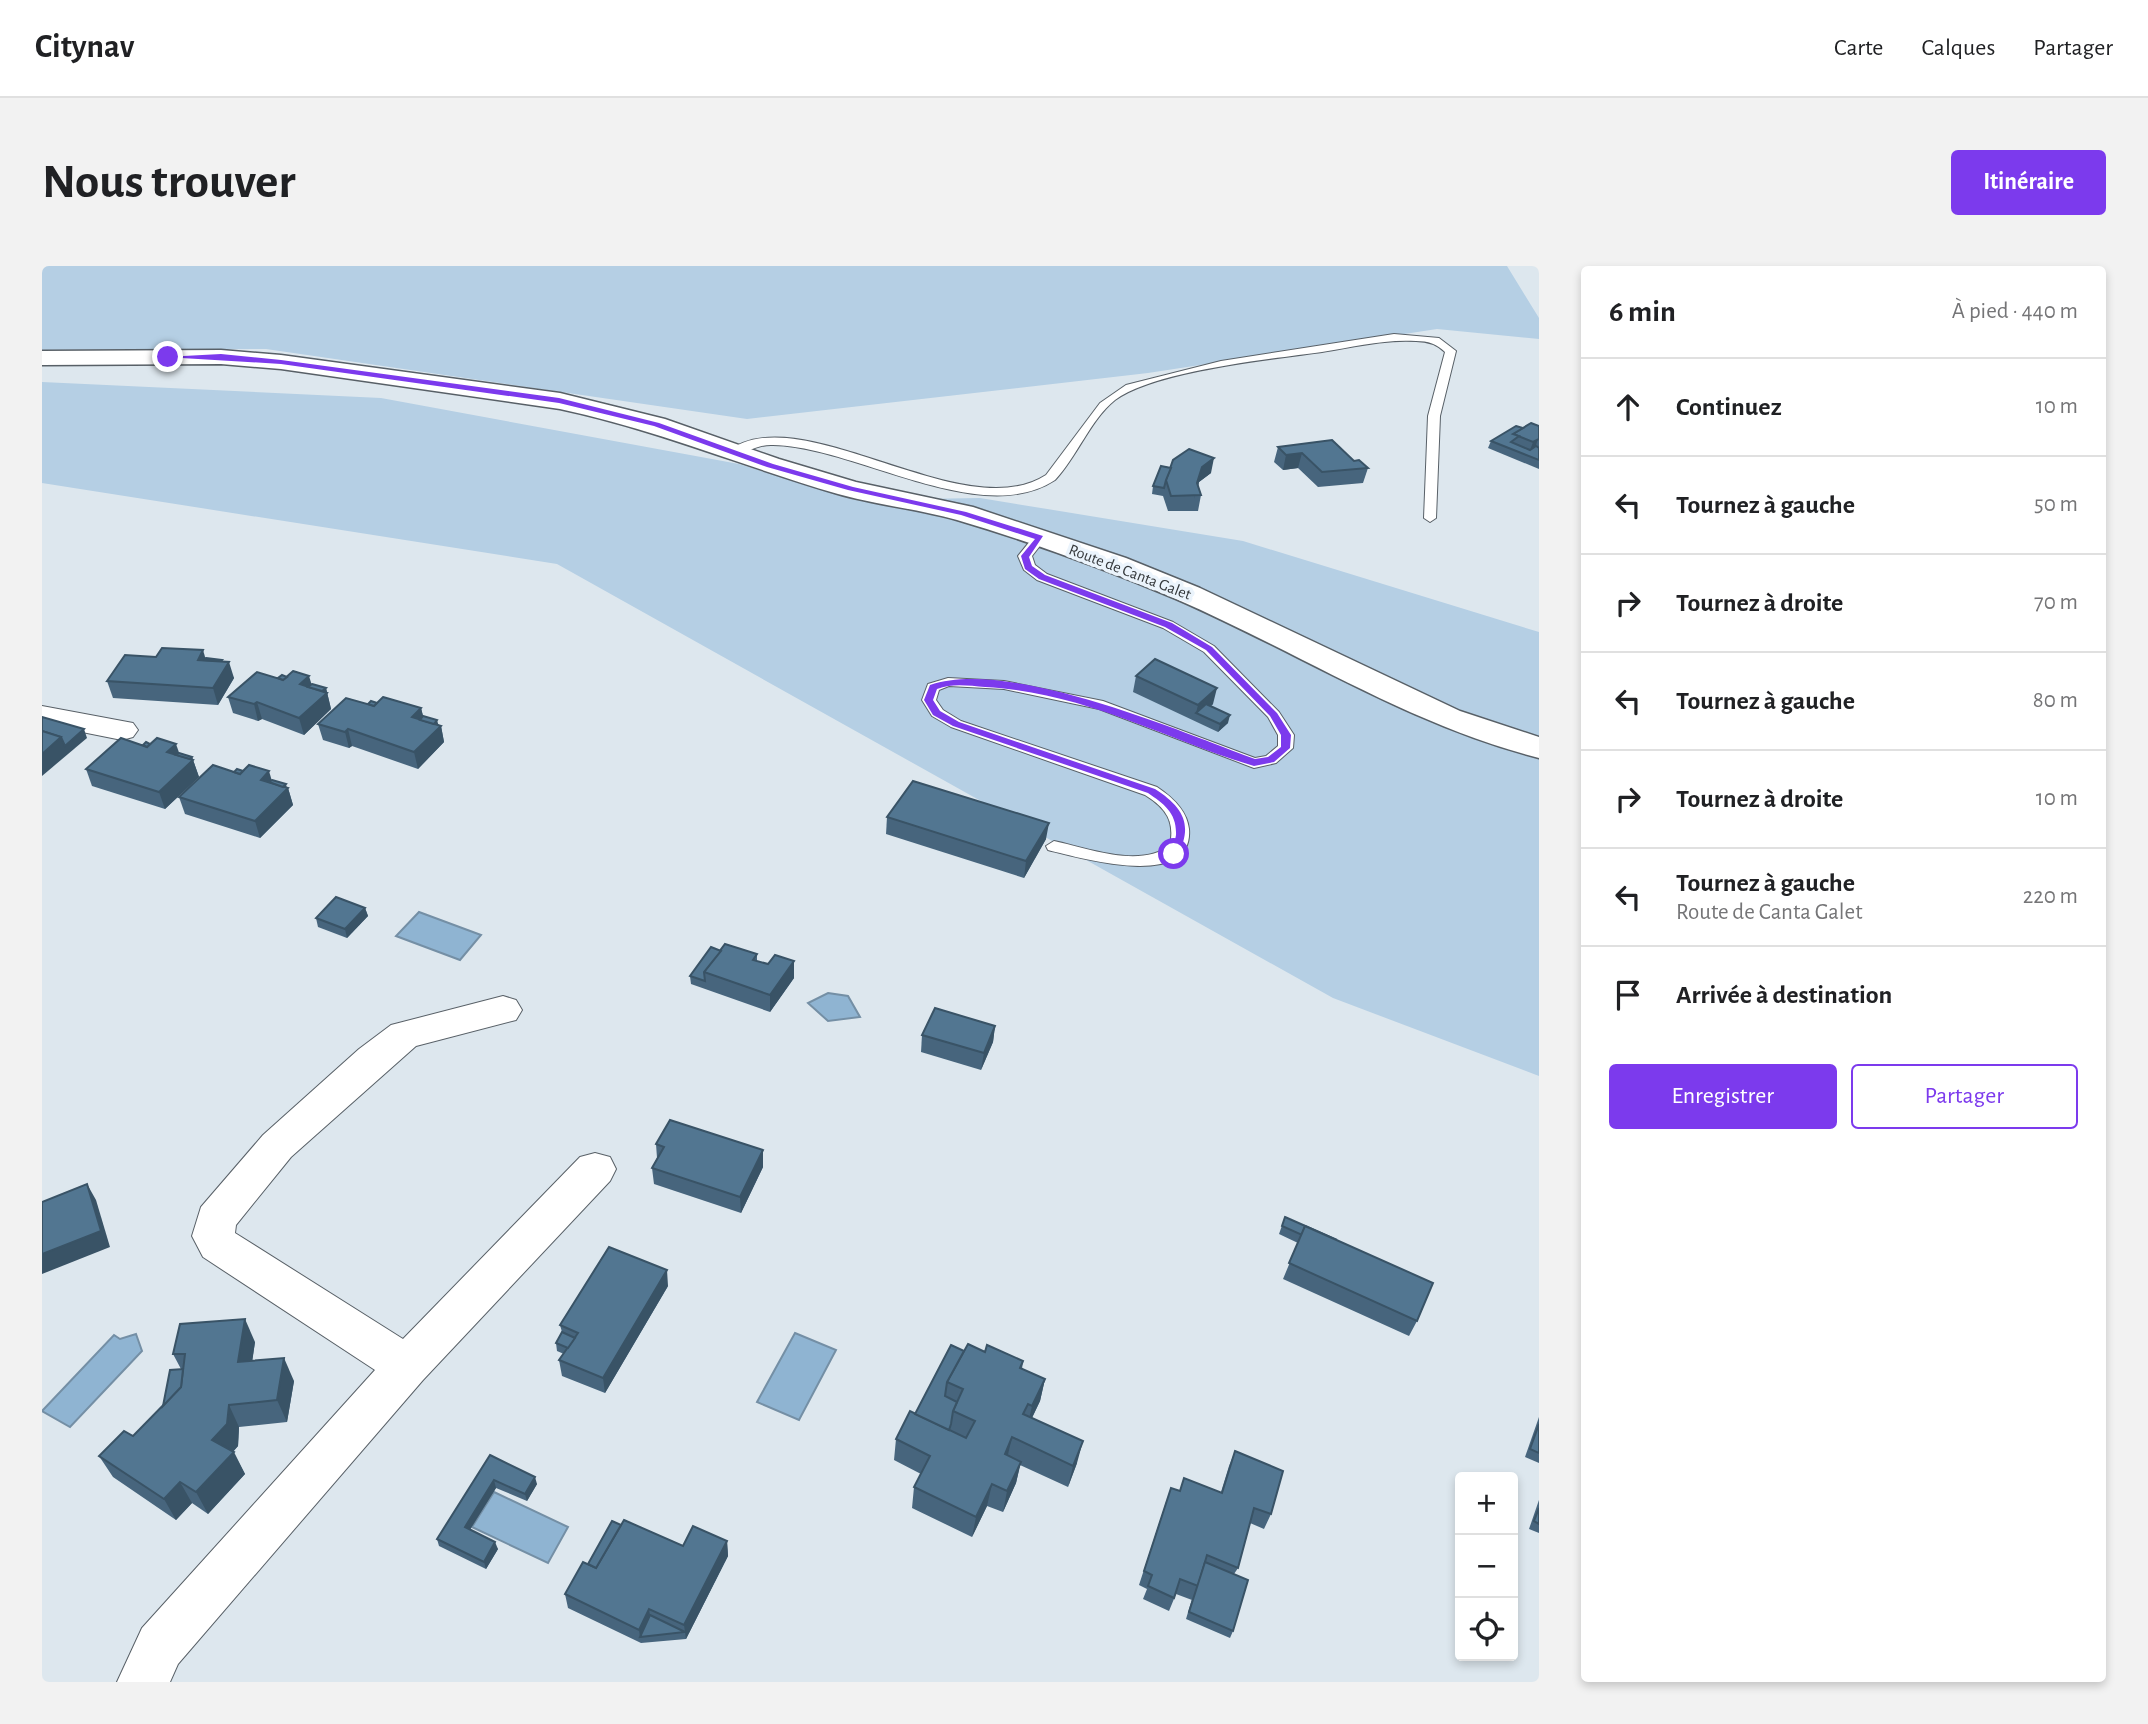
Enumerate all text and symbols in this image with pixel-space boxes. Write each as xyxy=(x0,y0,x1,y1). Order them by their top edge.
text: Citynav xyxy=(35,31,134,64)
text: Carte xyxy=(1834,36,1883,60)
text: Calques xyxy=(1921,36,1995,60)
text: Partager xyxy=(2033,36,2113,60)
button: Itinéraire xyxy=(1951,150,2106,215)
text: Nous trouver xyxy=(42,158,296,207)
text: 6 min xyxy=(1609,297,1676,327)
text: À pied · 440 m xyxy=(1952,300,2078,323)
route end xyxy=(152,341,183,372)
icon: ahead xyxy=(1609,388,1647,426)
text: Continuez xyxy=(1676,394,1782,420)
text: 10 m xyxy=(2036,395,2078,418)
icon: left xyxy=(1609,486,1647,524)
text: Tournez à gauche xyxy=(1676,492,1855,518)
text: 50 m xyxy=(2034,493,2078,516)
street label: Route de Canta Galet xyxy=(1067,541,1193,603)
icon: right xyxy=(1609,584,1647,622)
text: Tournez à droite xyxy=(1676,590,1843,616)
text: 70 m xyxy=(2034,591,2078,614)
icon: left xyxy=(1609,682,1647,720)
text: Tournez à gauche xyxy=(1676,688,1855,714)
text: 80 m xyxy=(2033,689,2078,712)
icon: right xyxy=(1609,780,1647,818)
text: Tournez à droite xyxy=(1676,786,1843,812)
text: 10 m xyxy=(2036,787,2078,810)
route start xyxy=(1158,838,1189,869)
text: Tournez à gauche xyxy=(1676,870,1855,896)
icon: left xyxy=(1609,878,1647,916)
text: 220 m xyxy=(2023,885,2078,908)
text: Route de Canta Galet xyxy=(1676,901,1862,924)
icon: arrive xyxy=(1609,976,1647,1014)
text: Arrivée à destination xyxy=(1676,982,1892,1008)
button: Enregistrer xyxy=(1609,1064,1837,1129)
button: Partager xyxy=(1851,1064,2078,1129)
map controls xyxy=(1455,1472,1518,1661)
button: + xyxy=(1455,1472,1518,1535)
button: − xyxy=(1455,1535,1518,1598)
button: locate xyxy=(1455,1598,1518,1661)

